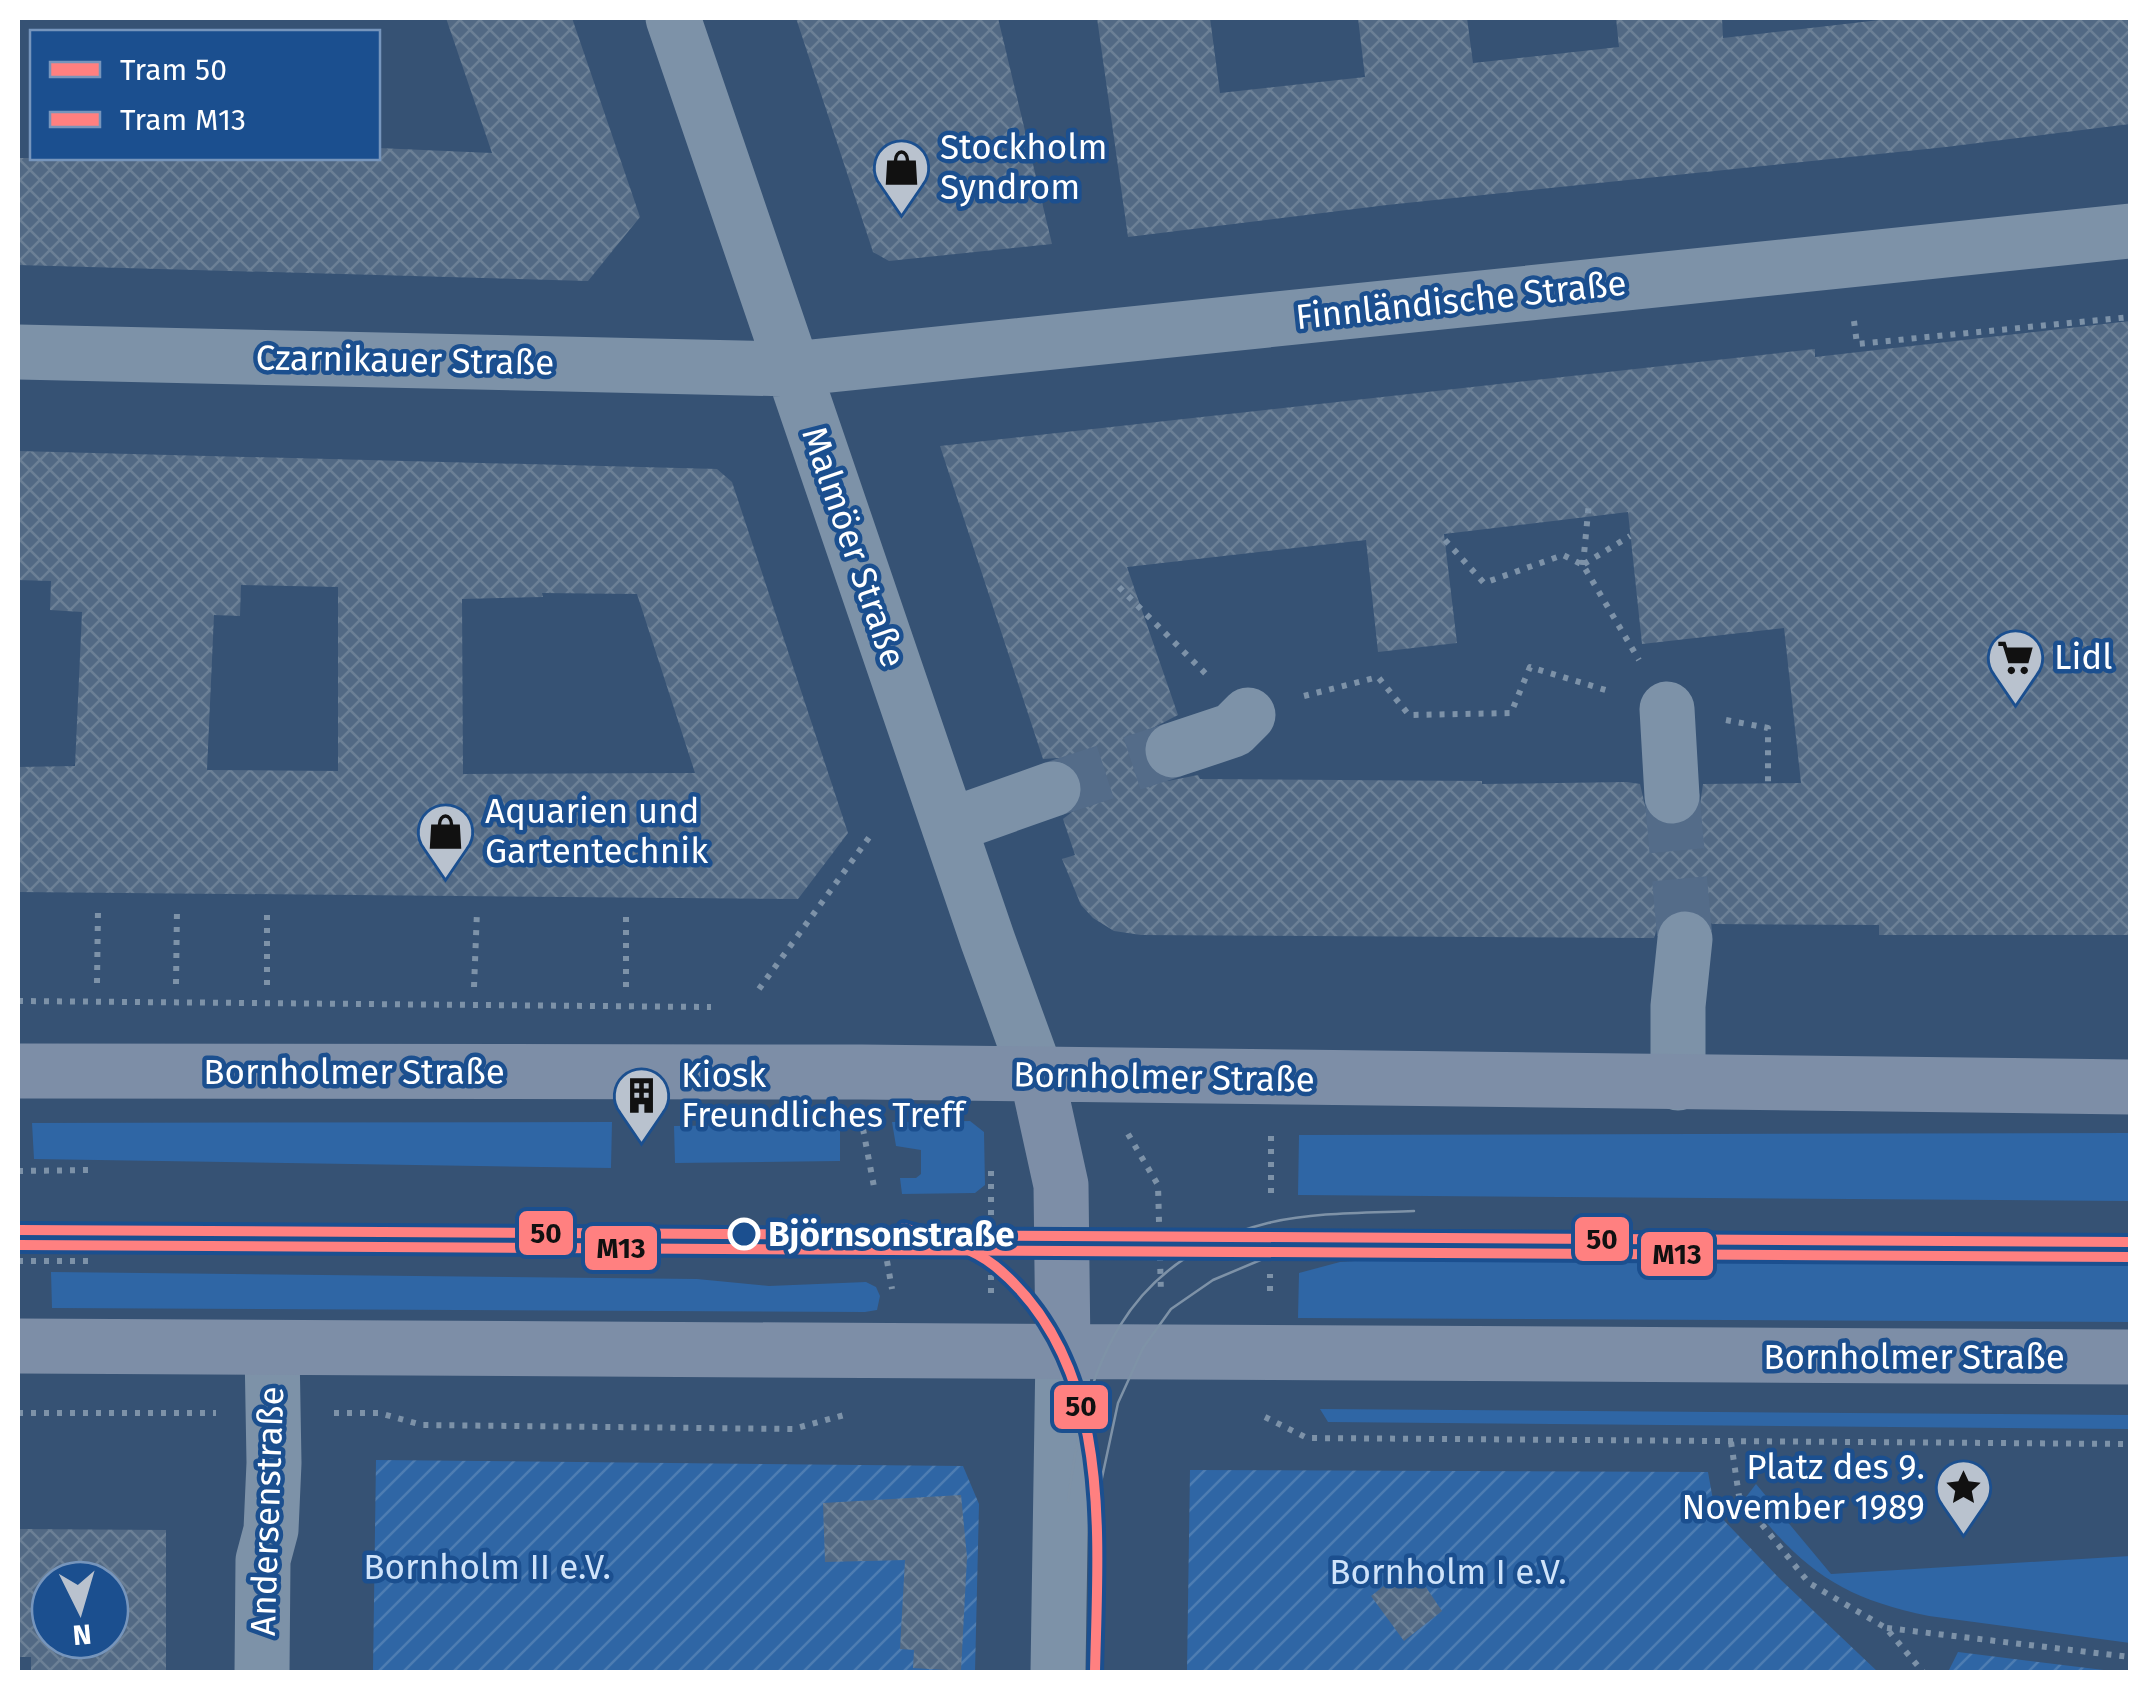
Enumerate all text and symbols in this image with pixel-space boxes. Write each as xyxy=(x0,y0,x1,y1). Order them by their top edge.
legend xyxy=(30,30,380,160)
text: Tram 50 xyxy=(120,52,227,88)
text: Tram M13 xyxy=(120,102,246,138)
place label: Stockholm Syndrom xyxy=(940,126,1107,208)
shop icon: Stockholm Syndrom xyxy=(871,137,931,216)
street label: Finnländische Straße xyxy=(1294,262,1628,338)
street label: Czarnikauer Straße xyxy=(255,336,555,384)
street label: Malmöer Straße xyxy=(793,421,915,673)
supermarket icon: Lidl xyxy=(1985,627,2045,706)
place label: Lidl xyxy=(2054,636,2113,678)
place label: Aquarien und Gartentechnik xyxy=(485,790,708,872)
shop icon: Aquarien und Gartentechnik xyxy=(416,801,476,880)
street label: Bornholmer Straße xyxy=(203,1051,505,1093)
street label: Bornholmer Straße xyxy=(1013,1053,1315,1101)
place label: Kiosk Freundliches Treff xyxy=(681,1054,967,1136)
building icon: Kiosk Freundliches Treff xyxy=(612,1065,672,1144)
line badge: 50 xyxy=(517,1209,575,1257)
place label: Björnsonstraße xyxy=(768,1213,1015,1255)
line badge: 50 xyxy=(1573,1215,1631,1263)
text: 50 xyxy=(530,1217,562,1250)
marker: Björnsonstraße xyxy=(729,1219,759,1249)
text: 50 xyxy=(1586,1223,1618,1256)
line badge: M13 xyxy=(583,1224,659,1272)
line badge: M13 xyxy=(1639,1230,1715,1278)
text: M13 xyxy=(596,1232,646,1265)
text: M13 xyxy=(1652,1238,1702,1271)
street label: Bornholmer Straße xyxy=(1763,1336,2065,1378)
line badge: 50 xyxy=(1052,1383,1110,1431)
street label: Andersenstraße xyxy=(242,1386,292,1636)
text: 50 xyxy=(1065,1390,1097,1423)
place label: Platz des 9. November 1989 xyxy=(1681,1446,1925,1528)
place icon: Platz des 9. November 1989 xyxy=(1934,1457,1994,1536)
park label: Bornholm II e.V. xyxy=(363,1546,611,1588)
park label: Bornholm I e.V. xyxy=(1329,1551,1567,1593)
north arrow xyxy=(30,1560,130,1660)
text: N xyxy=(71,1617,93,1652)

